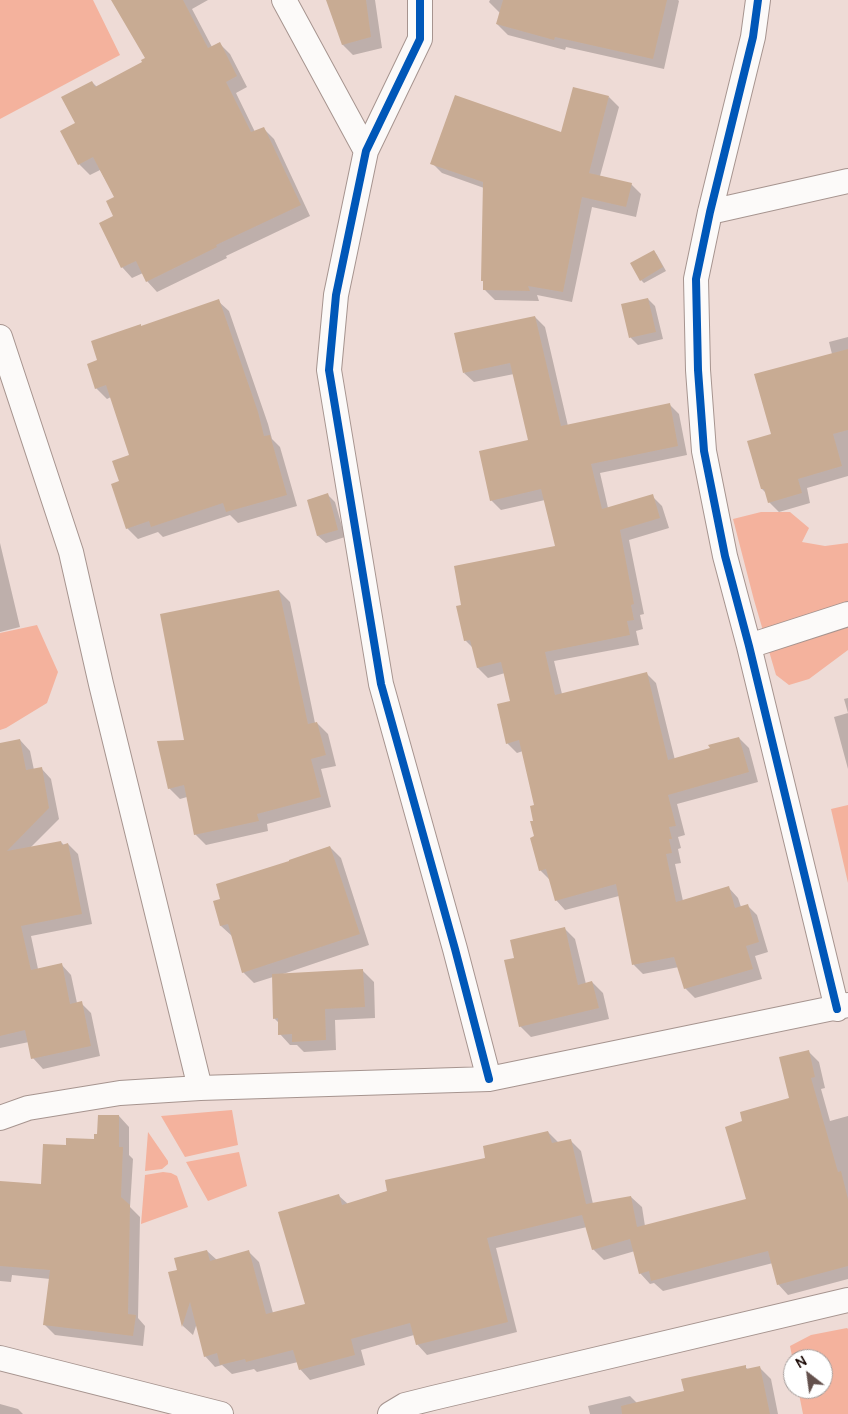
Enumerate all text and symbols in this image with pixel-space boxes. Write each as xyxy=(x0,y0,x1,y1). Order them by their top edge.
north arrow xyxy=(783,1349,833,1399)
text: N xyxy=(792,1351,810,1372)

